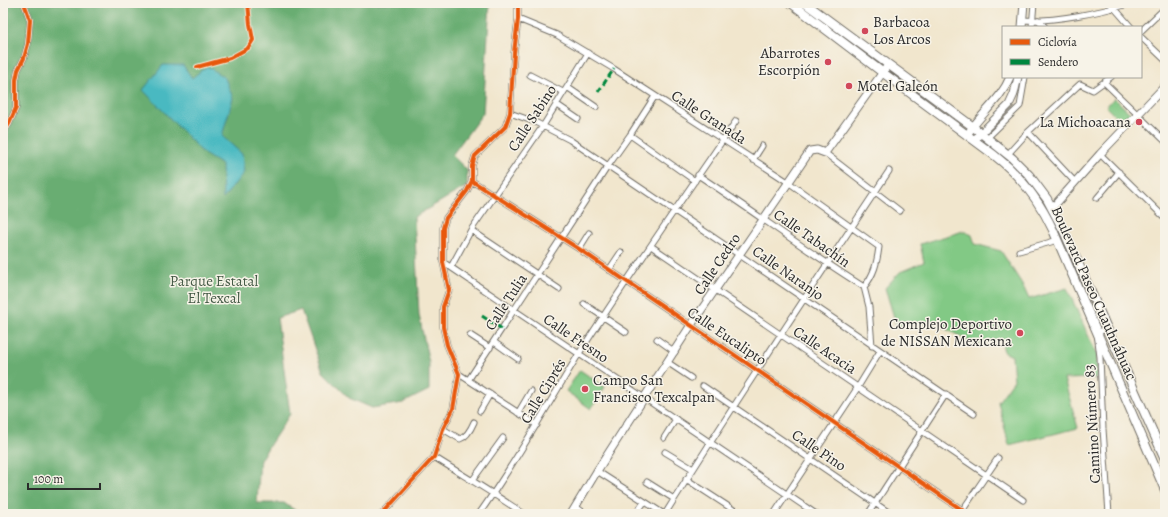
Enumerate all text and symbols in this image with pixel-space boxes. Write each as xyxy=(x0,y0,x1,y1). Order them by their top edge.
place label: Barbacoa Los Arcos xyxy=(873,12,931,49)
marker: Barbacoa Los Arcos xyxy=(860,26,870,36)
legend xyxy=(1002,26,1142,78)
text: Ciclovía xyxy=(1038,34,1077,50)
place label: Abarrotes Escorpión xyxy=(758,43,820,80)
text: Sendero xyxy=(1038,54,1078,70)
marker: Abarrotes Escorpión xyxy=(823,57,833,67)
place label: Motel Galeón xyxy=(857,76,938,96)
street label: Calle Sabino xyxy=(503,81,561,155)
marker: Motel Galeón xyxy=(844,81,854,91)
street label: Calle Granada xyxy=(668,85,750,149)
place label: La Michoacana xyxy=(1039,112,1131,132)
marker: La Michoacana xyxy=(1134,117,1144,127)
street label: Boulevard Paseo Cuauhnáhuac xyxy=(1047,203,1141,383)
street label: Calle Tabachín xyxy=(770,204,854,272)
street label: Calle Cedro xyxy=(689,229,745,299)
street label: Calle Naranjo xyxy=(748,241,828,305)
street label: Calle Tulia xyxy=(480,270,532,334)
park label: Parque Estatal El Texcal xyxy=(170,271,259,308)
street label: Calle Eucalipto xyxy=(683,302,771,370)
street label: Calle Fresno xyxy=(539,309,613,367)
place label: Complejo Deportivo de NISSAN Mexicana xyxy=(881,314,1012,351)
street label: Calle Acacia xyxy=(789,321,861,379)
marker: Complejo Deportivo de NISSAN Mexicana xyxy=(1015,328,1025,338)
street label: Calle Ciprés xyxy=(516,355,570,427)
street label: Camino Número 83 xyxy=(1079,364,1105,484)
place label: Campo San Francisco Texcalpan xyxy=(593,370,715,407)
marker: Campo San Francisco Texcalpan xyxy=(580,384,590,394)
street label: Calle Pino xyxy=(788,425,850,475)
scale bar xyxy=(28,465,100,491)
text: 100 m xyxy=(34,471,63,487)

